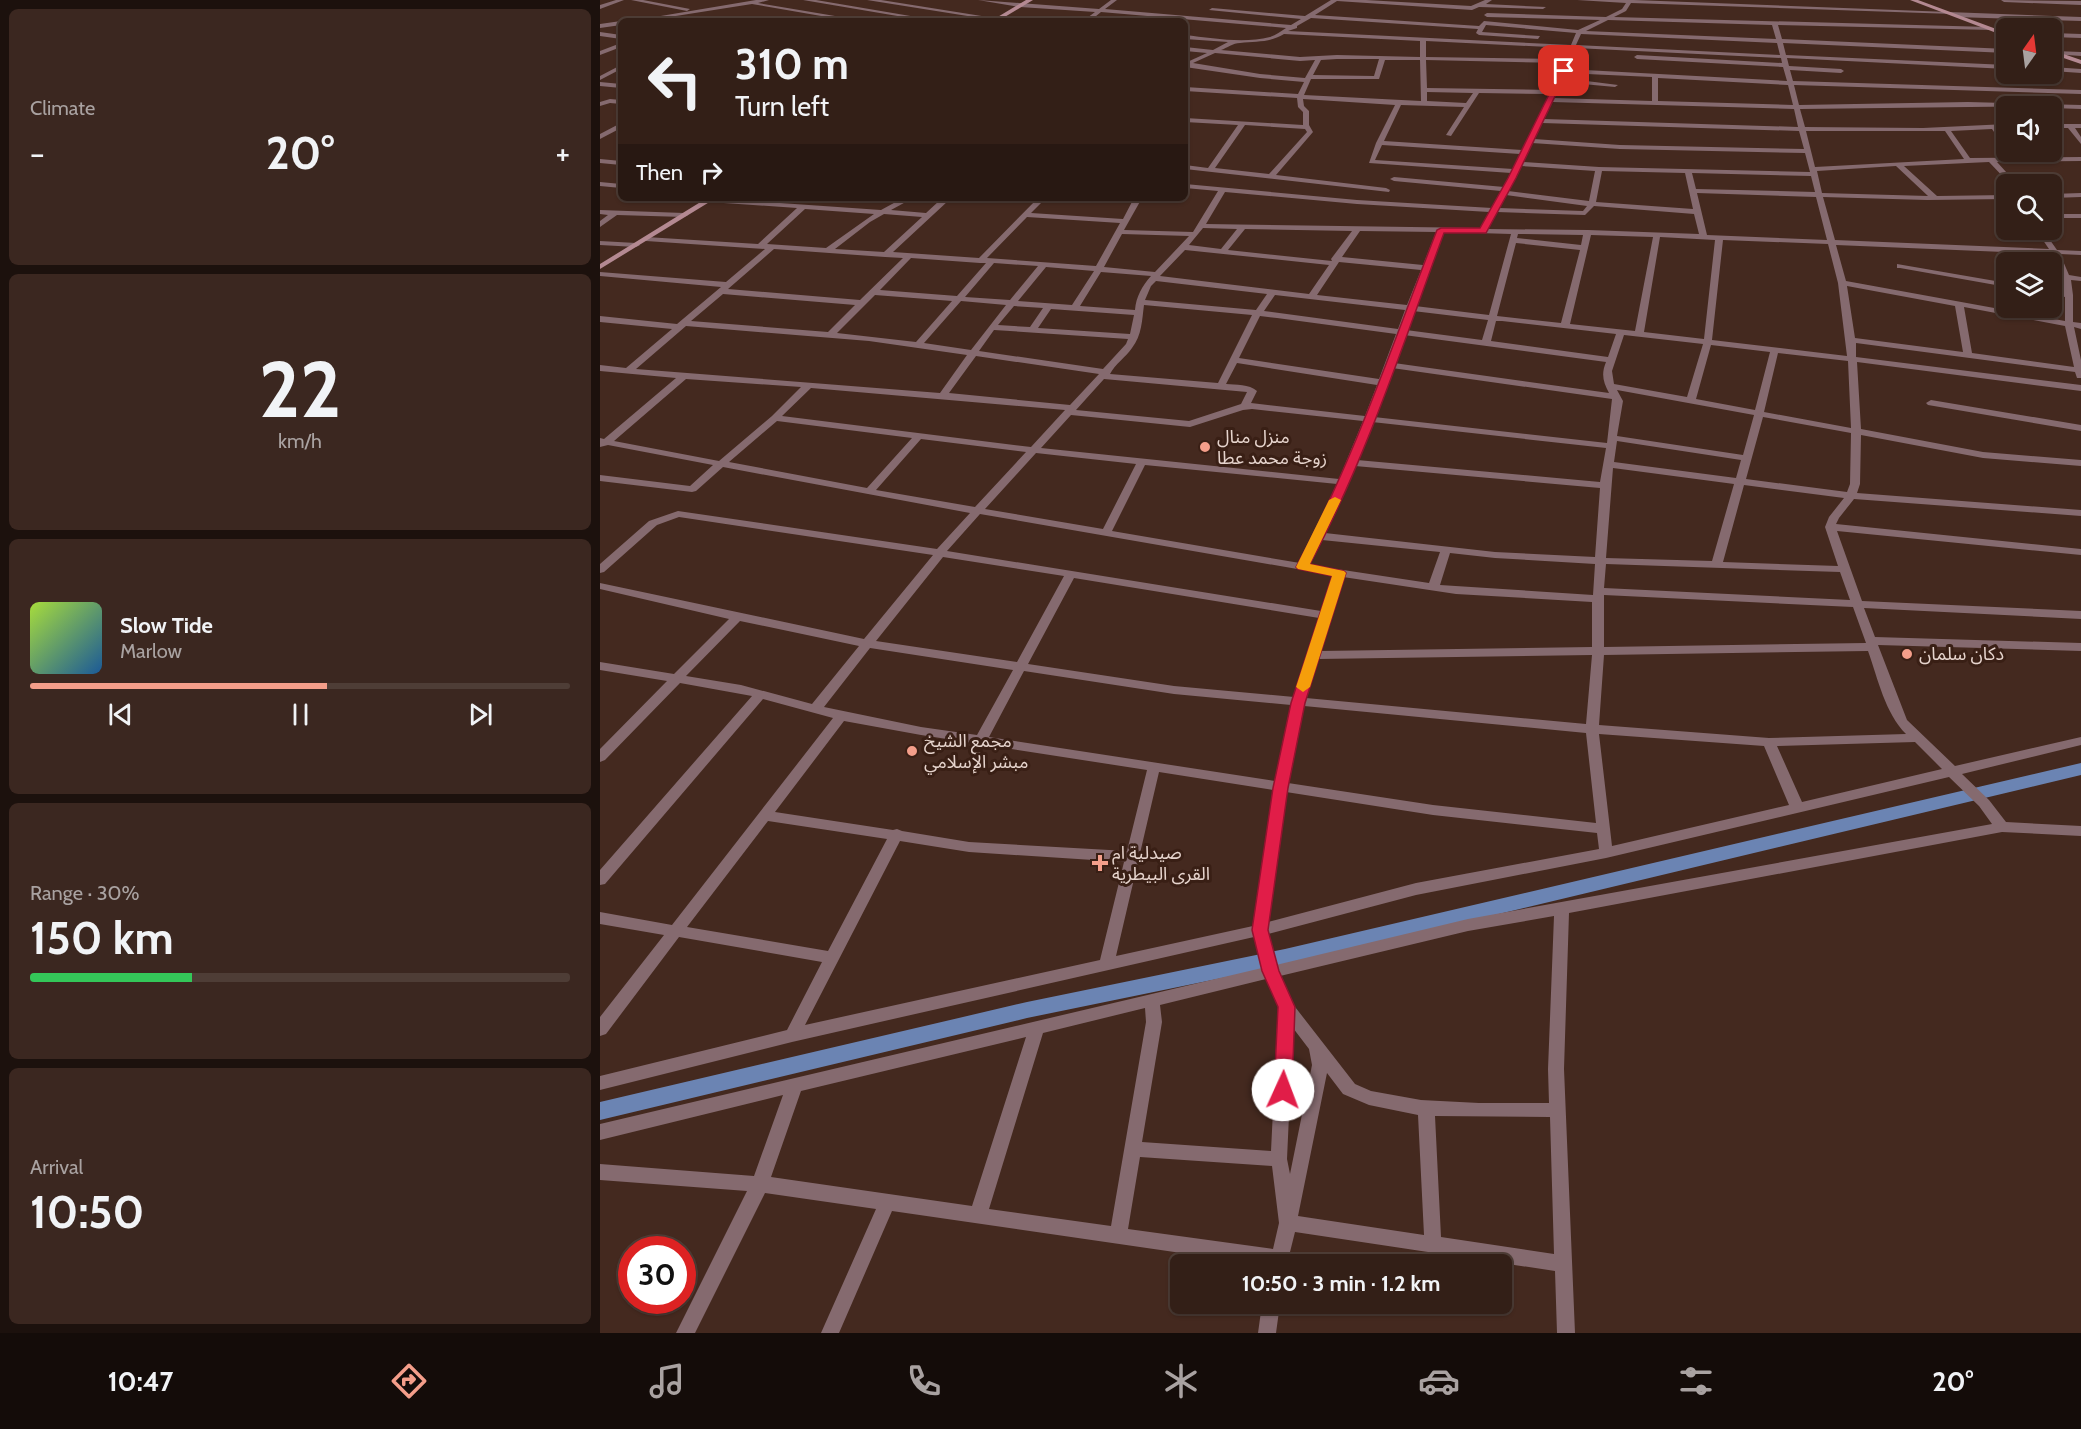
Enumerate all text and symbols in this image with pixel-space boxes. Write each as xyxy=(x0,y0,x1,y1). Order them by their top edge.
north arrow xyxy=(1996,18,2062,84)
map controls xyxy=(1996,18,2062,318)
text: 310 m xyxy=(735,38,849,90)
icon: left xyxy=(636,42,714,120)
pin xyxy=(1538,45,1589,96)
icon: arrive xyxy=(1547,54,1580,87)
text: Turn left xyxy=(735,90,829,123)
text: Climate xyxy=(30,96,95,120)
button: sound xyxy=(1996,96,2062,162)
text: 20° xyxy=(266,126,334,180)
text: − xyxy=(30,133,45,173)
text: + xyxy=(555,133,570,173)
icon: right xyxy=(695,156,728,189)
text: Then xyxy=(636,159,683,186)
button: search xyxy=(1996,174,2062,240)
button: layers xyxy=(1996,252,2062,318)
text: 22 xyxy=(259,342,341,437)
place label: منزل منال زوجة محمد عطا xyxy=(1217,426,1327,469)
text: km/h xyxy=(278,429,322,453)
marker: منزل منال زوجة محمد عطا xyxy=(1198,440,1212,454)
text: Slow Tide xyxy=(120,612,213,639)
text: Marlow xyxy=(120,639,182,663)
place label: دكان سلمان xyxy=(1919,643,2004,665)
marker: دكان سلمان xyxy=(1900,647,1914,661)
icon: previous xyxy=(104,698,137,731)
icon: pause xyxy=(284,698,317,731)
icon: next xyxy=(464,698,497,731)
place label: مجمع الشيخ مبشر الإسلامي xyxy=(924,730,1028,775)
marker: مجمع الشيخ مبشر الإسلامي xyxy=(905,744,919,758)
place label: صيدلية ام القرى البيطرية xyxy=(1112,842,1210,885)
marker: صيدلية ام القرى البيطرية xyxy=(1093,856,1107,870)
text: Range · 30% xyxy=(30,881,139,905)
text: 150 km xyxy=(30,911,174,965)
position arrow xyxy=(1251,1058,1315,1122)
text: Arrival xyxy=(30,1155,83,1179)
text: 10:50 xyxy=(30,1185,144,1239)
speed limit sign: 30 xyxy=(618,1236,696,1314)
text: 10:50 · 3 min · 1.2 km xyxy=(1242,1270,1440,1297)
icon: directions xyxy=(388,1360,430,1402)
icon: music xyxy=(646,1360,688,1402)
icon: phone xyxy=(903,1360,945,1402)
icon: climate xyxy=(1160,1360,1202,1402)
icon: car xyxy=(1418,1360,1460,1402)
icon: filters xyxy=(1675,1360,1717,1402)
text: 10:47 xyxy=(108,1365,173,1398)
text: 20° xyxy=(1932,1365,1973,1398)

